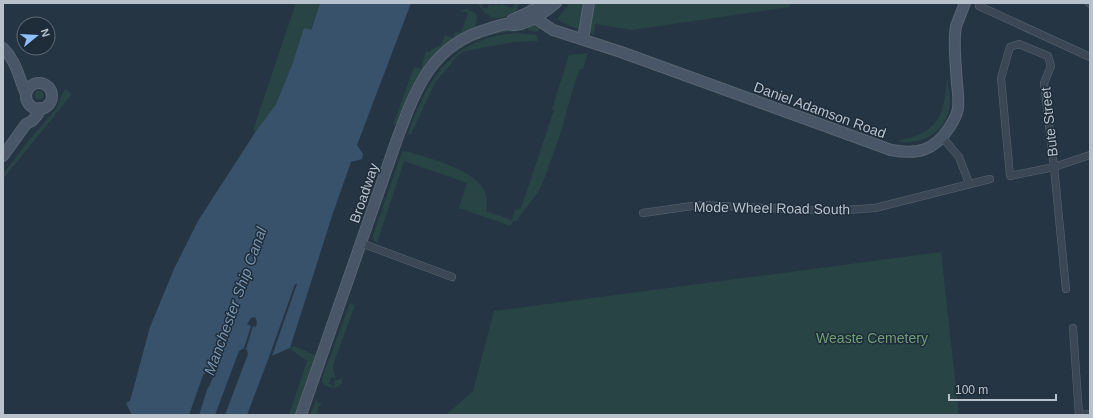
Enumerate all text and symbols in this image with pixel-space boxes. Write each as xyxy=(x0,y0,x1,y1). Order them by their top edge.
north arrow xyxy=(16,16,56,56)
text: N xyxy=(39,27,52,39)
street label: Daniel Adamson Road xyxy=(752,79,888,141)
street label: Bute Street xyxy=(1037,86,1061,158)
street label: Broadway xyxy=(346,161,382,225)
street label: Mode Wheel Road South xyxy=(694,199,850,217)
water label: Manchester Ship Canal xyxy=(200,224,270,377)
park label: Weaste Cemetery xyxy=(816,330,928,346)
scale bar xyxy=(949,376,1056,402)
text: 100 m xyxy=(955,383,988,397)

